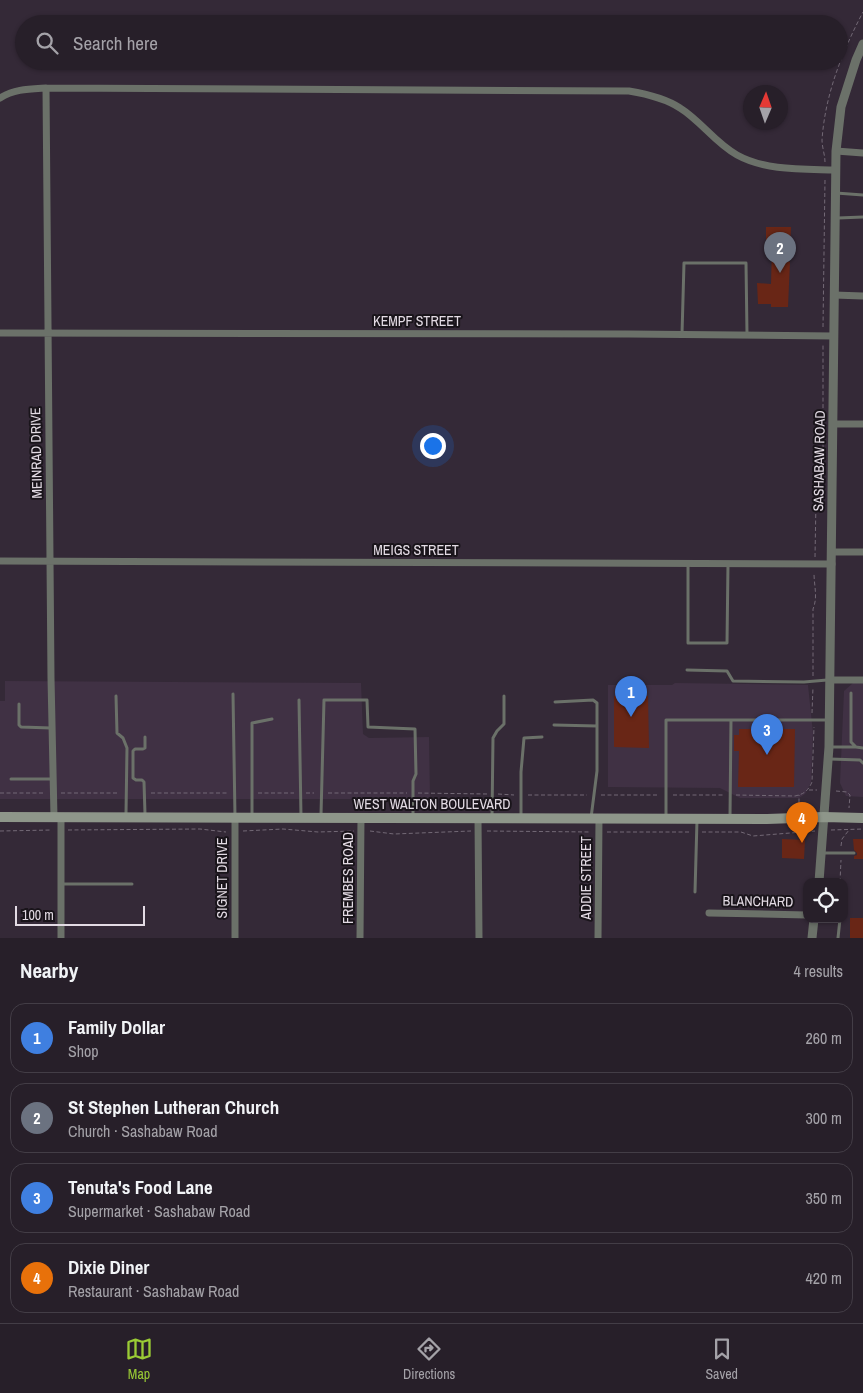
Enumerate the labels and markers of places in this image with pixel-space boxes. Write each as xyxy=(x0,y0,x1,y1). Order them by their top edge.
pin: 2 xyxy=(764,232,796,273)
pin: 1 xyxy=(615,676,647,717)
pin: 3 xyxy=(751,714,783,755)
pin: 4 xyxy=(786,802,818,843)

